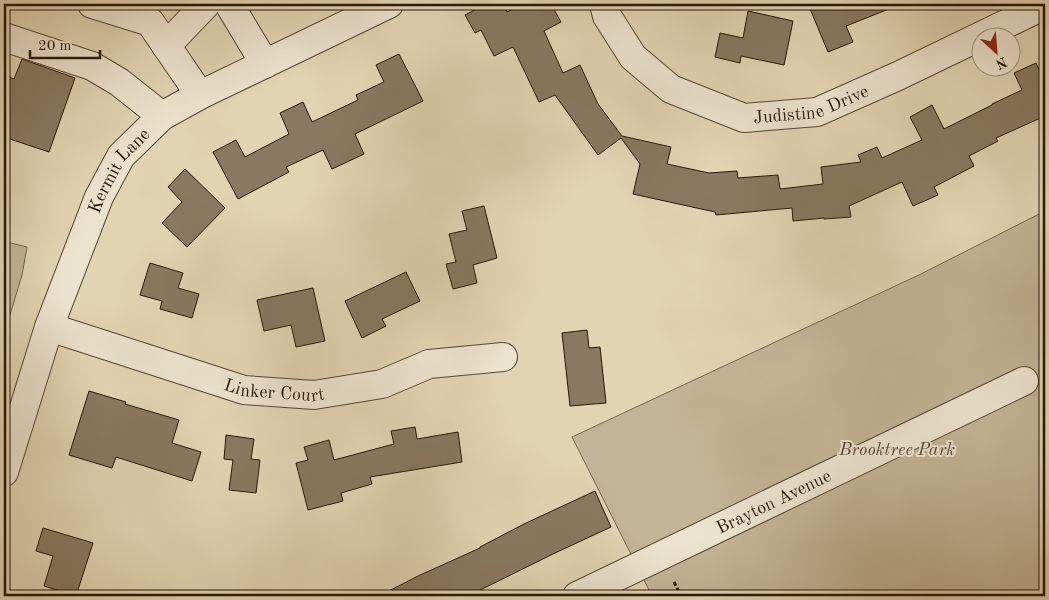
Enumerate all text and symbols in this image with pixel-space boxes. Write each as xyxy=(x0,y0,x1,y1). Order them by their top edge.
scale bar xyxy=(30,28,100,60)
north arrow xyxy=(972,28,1022,78)
text: 20 m xyxy=(38,39,72,54)
text: N xyxy=(993,54,1009,72)
street label: Judistine Drive xyxy=(753,82,871,127)
street label: Kermit Lane xyxy=(86,125,154,216)
street label: Linker Court xyxy=(221,376,326,405)
park label: Brooktree Park xyxy=(838,441,955,459)
street label: Brayton Avenue xyxy=(714,467,834,538)

